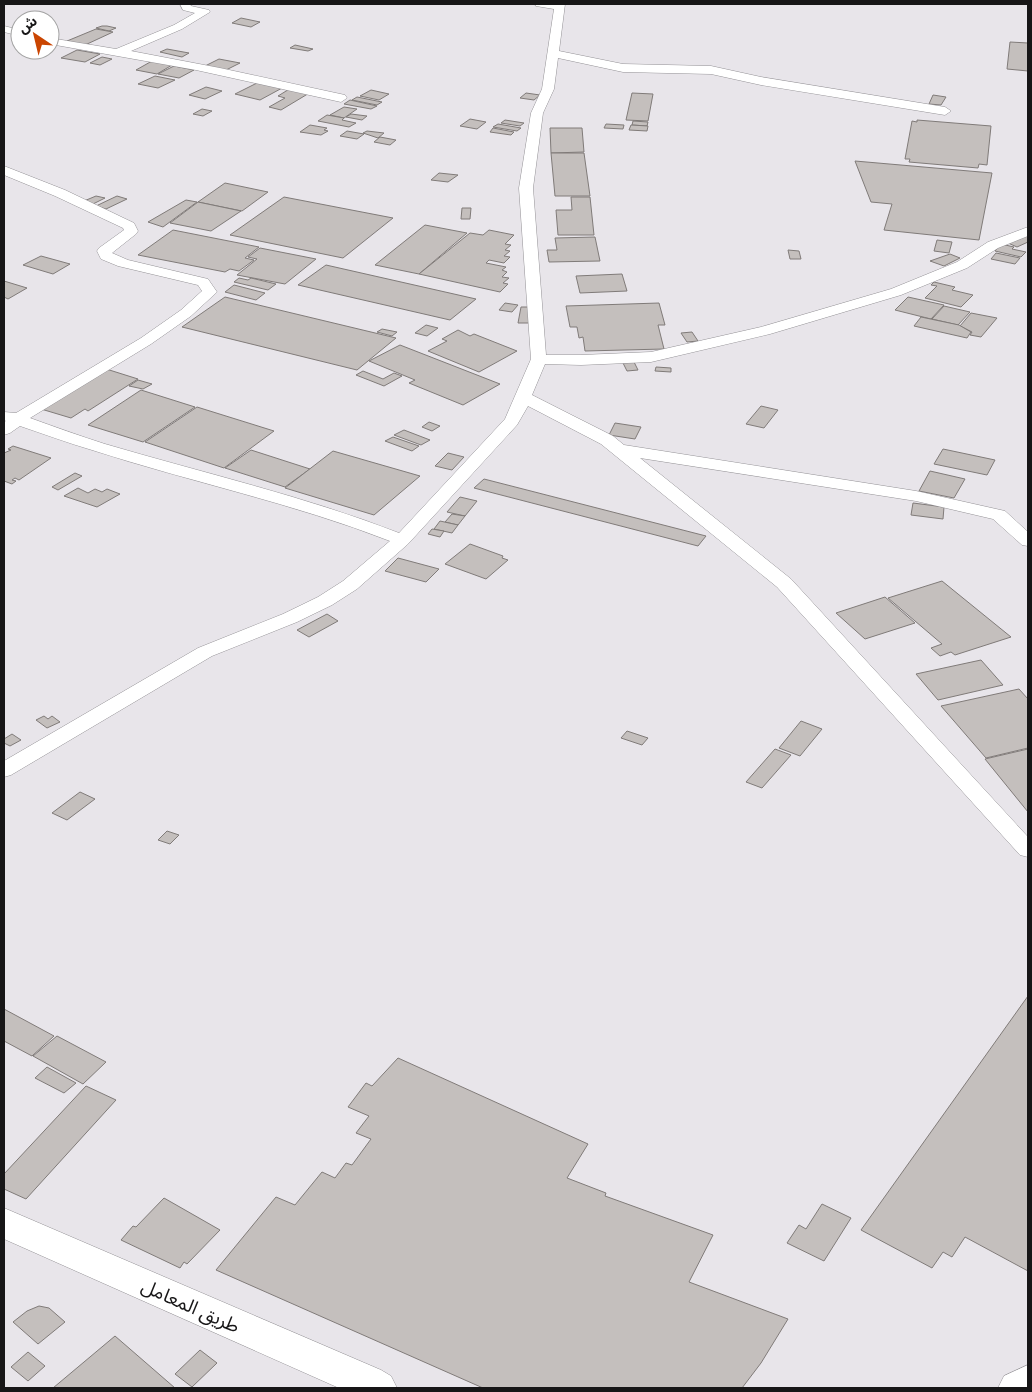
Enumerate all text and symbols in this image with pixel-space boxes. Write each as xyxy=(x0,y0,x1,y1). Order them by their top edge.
north arrow xyxy=(10,10,60,60)
text: ش xyxy=(14,11,41,37)
street label: طريق المعامل xyxy=(138,1272,244,1338)

